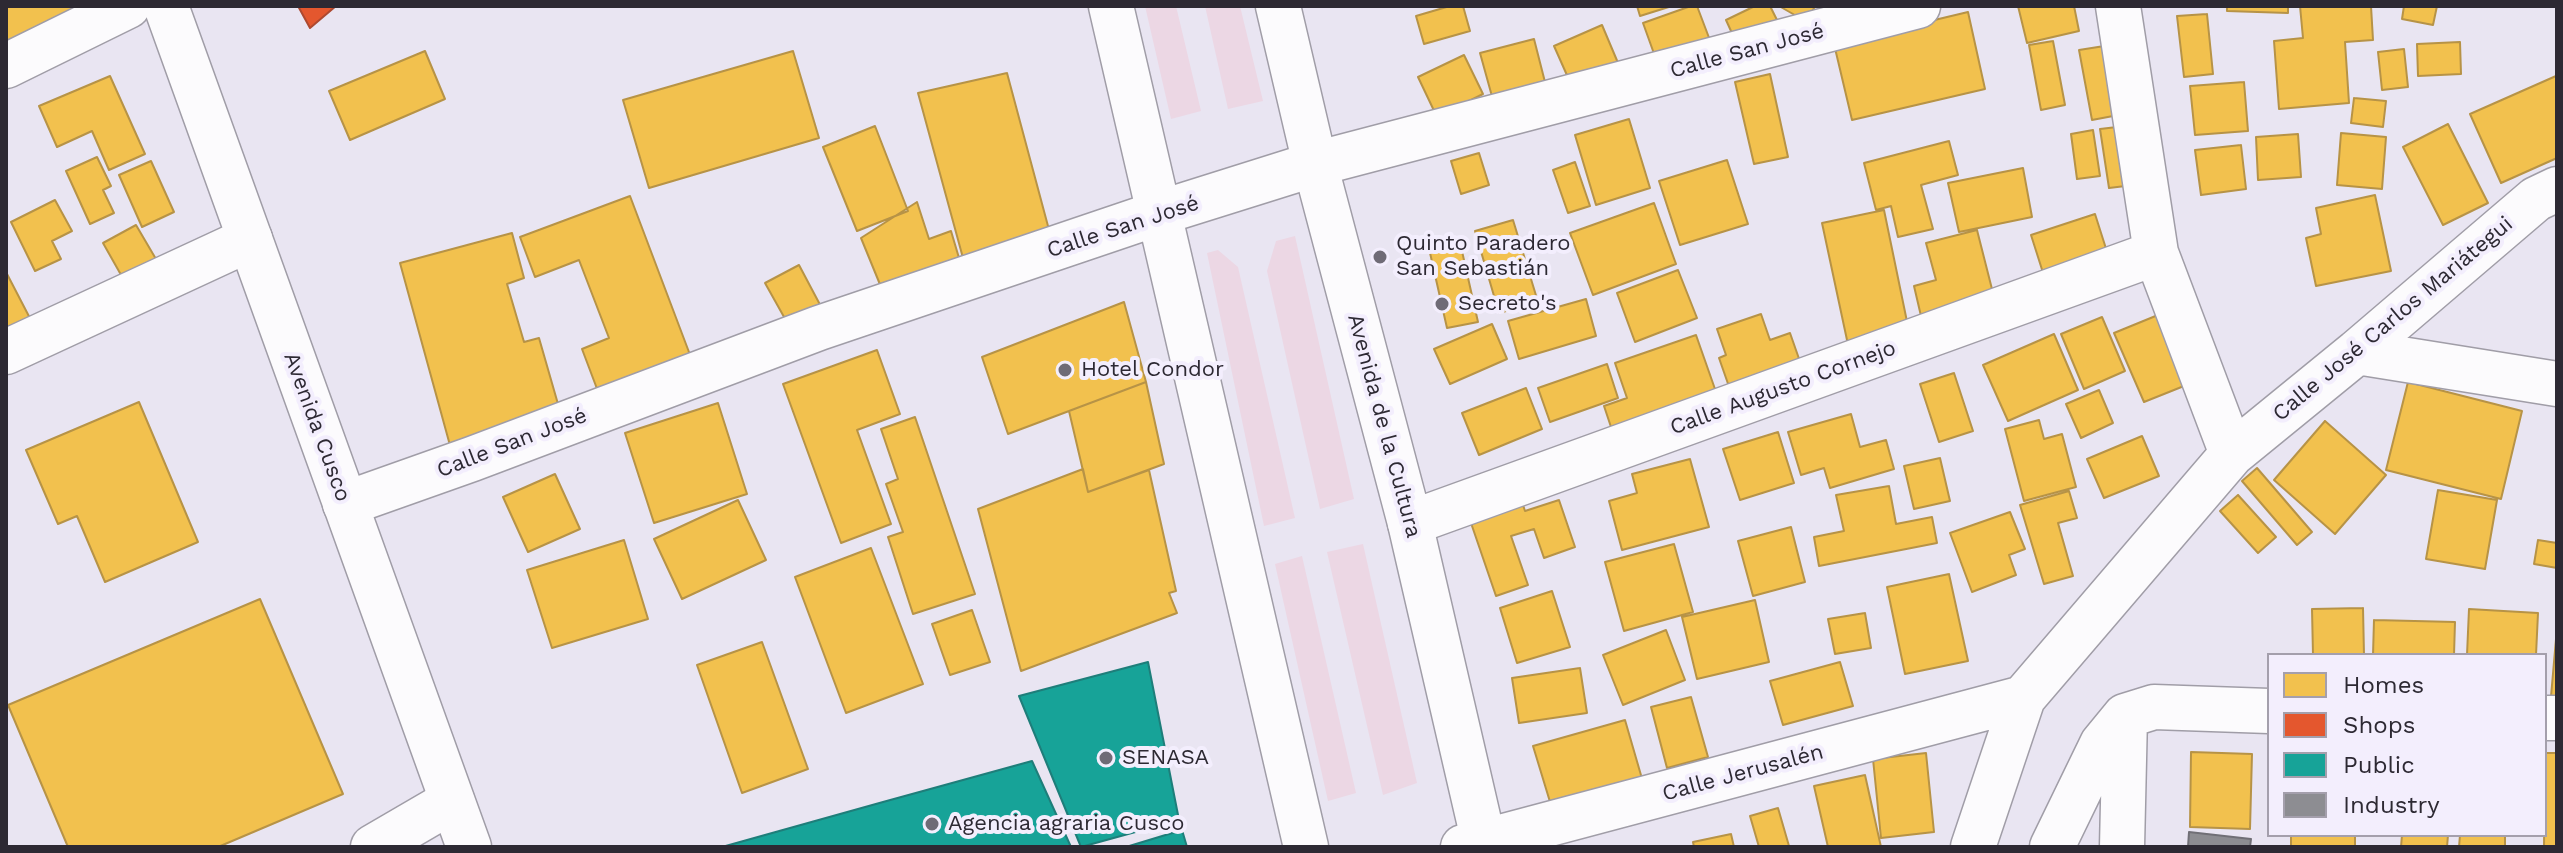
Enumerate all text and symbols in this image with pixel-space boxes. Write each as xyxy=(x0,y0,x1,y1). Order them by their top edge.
street label: Calle San José xyxy=(1667,18,1827,84)
street label: Calle San José xyxy=(1044,190,1202,264)
street label: Calle José Carlos Mariátegui xyxy=(2268,211,2518,427)
place label: Quinto Paradero San Sebastián xyxy=(1396,231,1571,282)
marker: Quinto Paradero San Sebastián xyxy=(1371,248,1389,266)
place label: Secreto's xyxy=(1458,291,1557,317)
marker: Secreto's xyxy=(1433,295,1451,313)
street label: Avenida de la Cultura xyxy=(1341,311,1427,541)
street label: Calle Augusto Cornejo xyxy=(1666,335,1900,441)
street label: Avenida Cusco xyxy=(278,349,356,505)
place label: Hotel Condor xyxy=(1081,357,1224,383)
marker: Hotel Condor xyxy=(1056,361,1074,379)
street label: Calle San José xyxy=(433,402,591,484)
legend xyxy=(2267,653,2547,837)
text: Homes xyxy=(2343,671,2424,699)
text: Shops xyxy=(2343,711,2415,739)
street label: Calle Jerusalén xyxy=(1660,739,1826,807)
place label: SENASA xyxy=(1122,745,1209,771)
marker: SENASA xyxy=(1097,749,1115,767)
text: Public xyxy=(2343,751,2415,779)
text: Industry xyxy=(2343,791,2440,819)
place label: Agencia agraria Cusco xyxy=(948,811,1184,837)
marker: Agencia agraria Cusco xyxy=(923,815,941,833)

